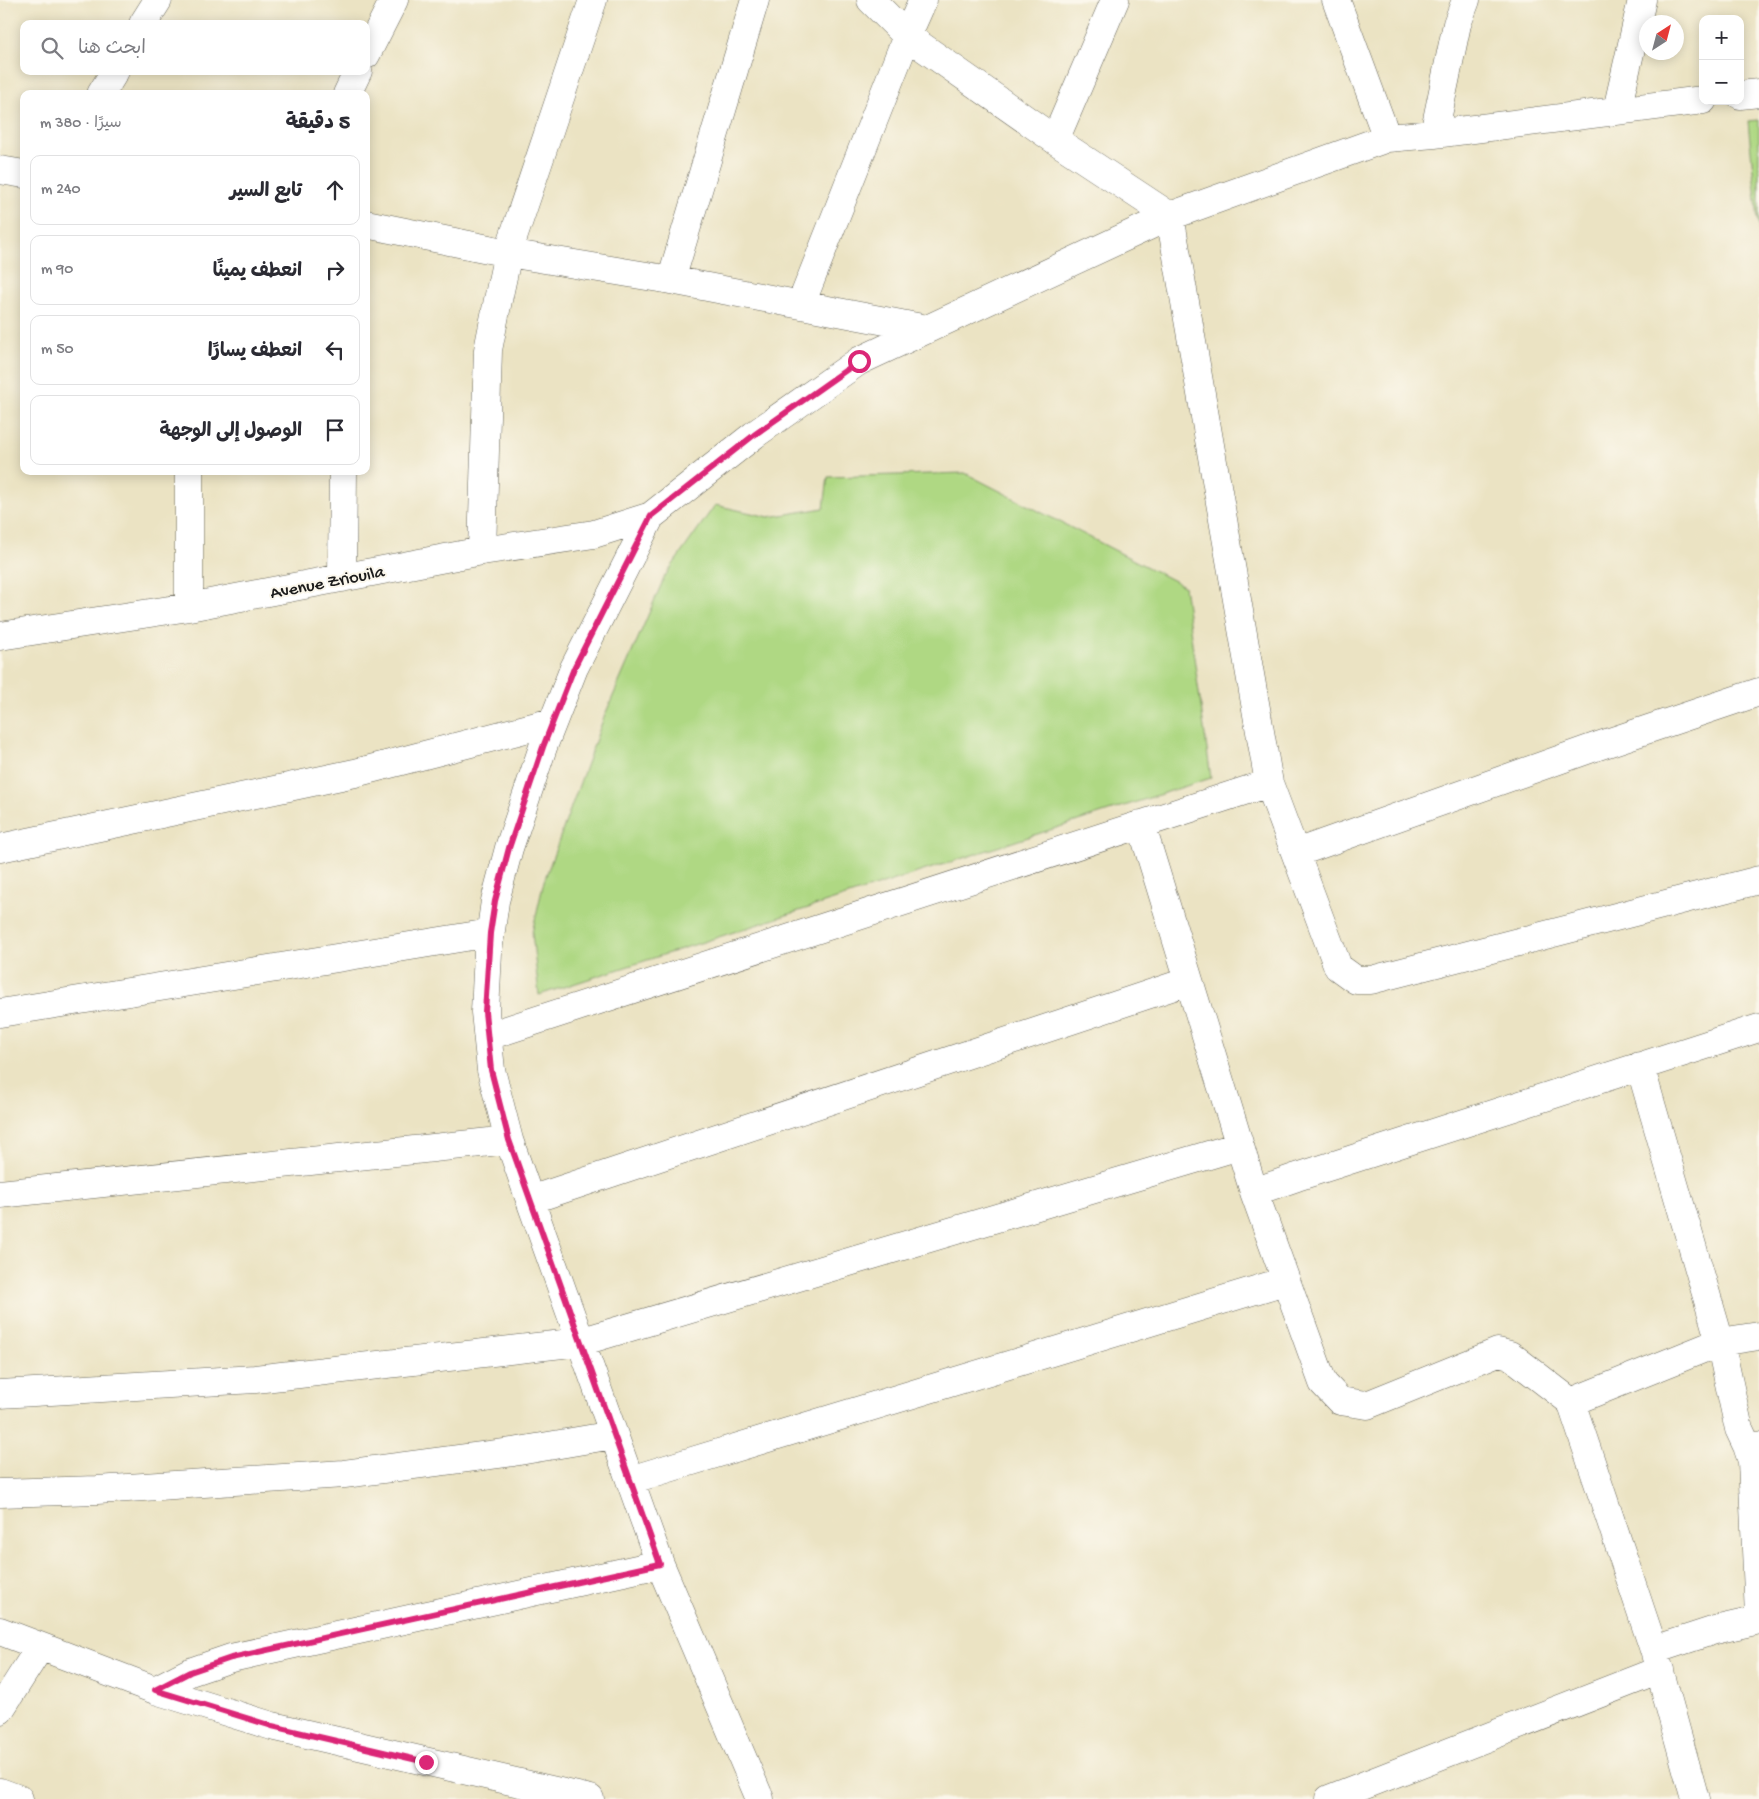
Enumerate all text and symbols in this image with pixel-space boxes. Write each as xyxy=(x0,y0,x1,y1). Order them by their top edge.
north arrow xyxy=(1639,15,1684,60)
map controls xyxy=(1699,15,1744,105)
button: + xyxy=(1699,15,1744,60)
search box xyxy=(20,20,370,75)
icon: search xyxy=(38,34,66,62)
text: ابحث هنا xyxy=(78,38,146,61)
button: − xyxy=(1699,60,1744,105)
text: 5 دقيقة xyxy=(286,112,350,137)
text: سيرًا · 380 m xyxy=(40,115,122,134)
icon: ahead xyxy=(321,176,349,204)
text: 240 m xyxy=(41,181,81,200)
text: تابع السير xyxy=(230,181,302,204)
icon: right xyxy=(321,256,349,284)
text: 90 m xyxy=(41,261,73,280)
text: انعطف يمينًا xyxy=(213,261,302,284)
icon: left xyxy=(321,336,349,364)
text: 50 m xyxy=(41,341,74,360)
text: انعطف يسارًا xyxy=(208,341,302,364)
route start xyxy=(848,350,871,373)
icon: arrive xyxy=(321,416,349,444)
text: الوصول إلى الوجهة xyxy=(159,421,302,444)
street label: Avenue Zriouila xyxy=(269,562,387,605)
route end xyxy=(415,1751,438,1774)

